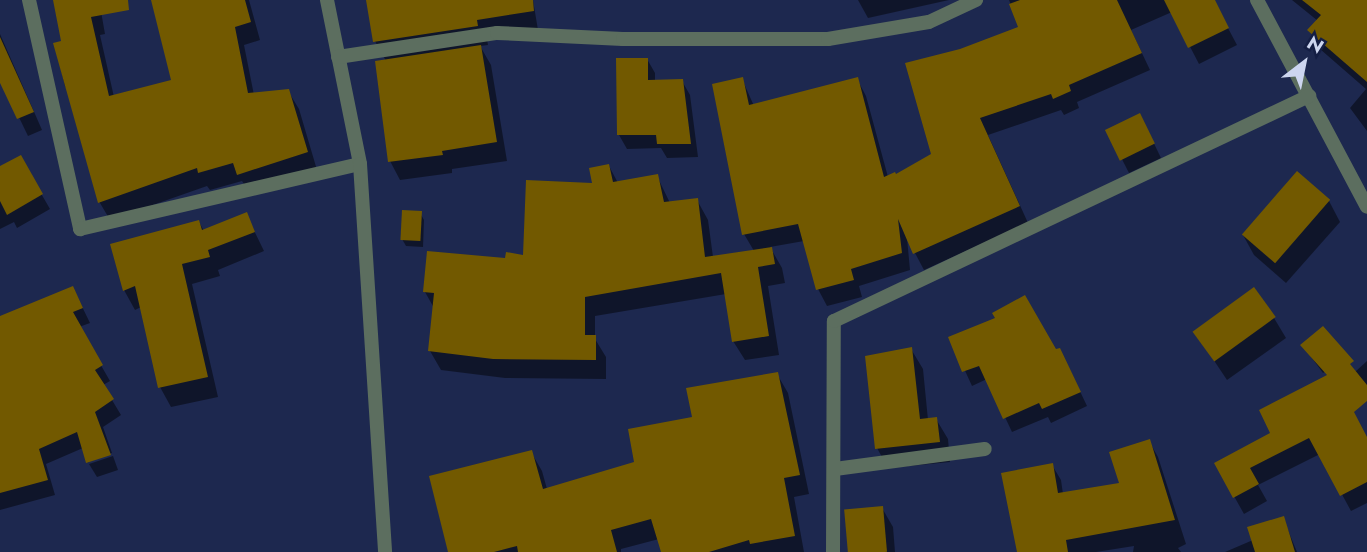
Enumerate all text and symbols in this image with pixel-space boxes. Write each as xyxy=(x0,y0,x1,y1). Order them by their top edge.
north arrow xyxy=(1269,28,1339,98)
text: N xyxy=(1302,29,1329,60)

